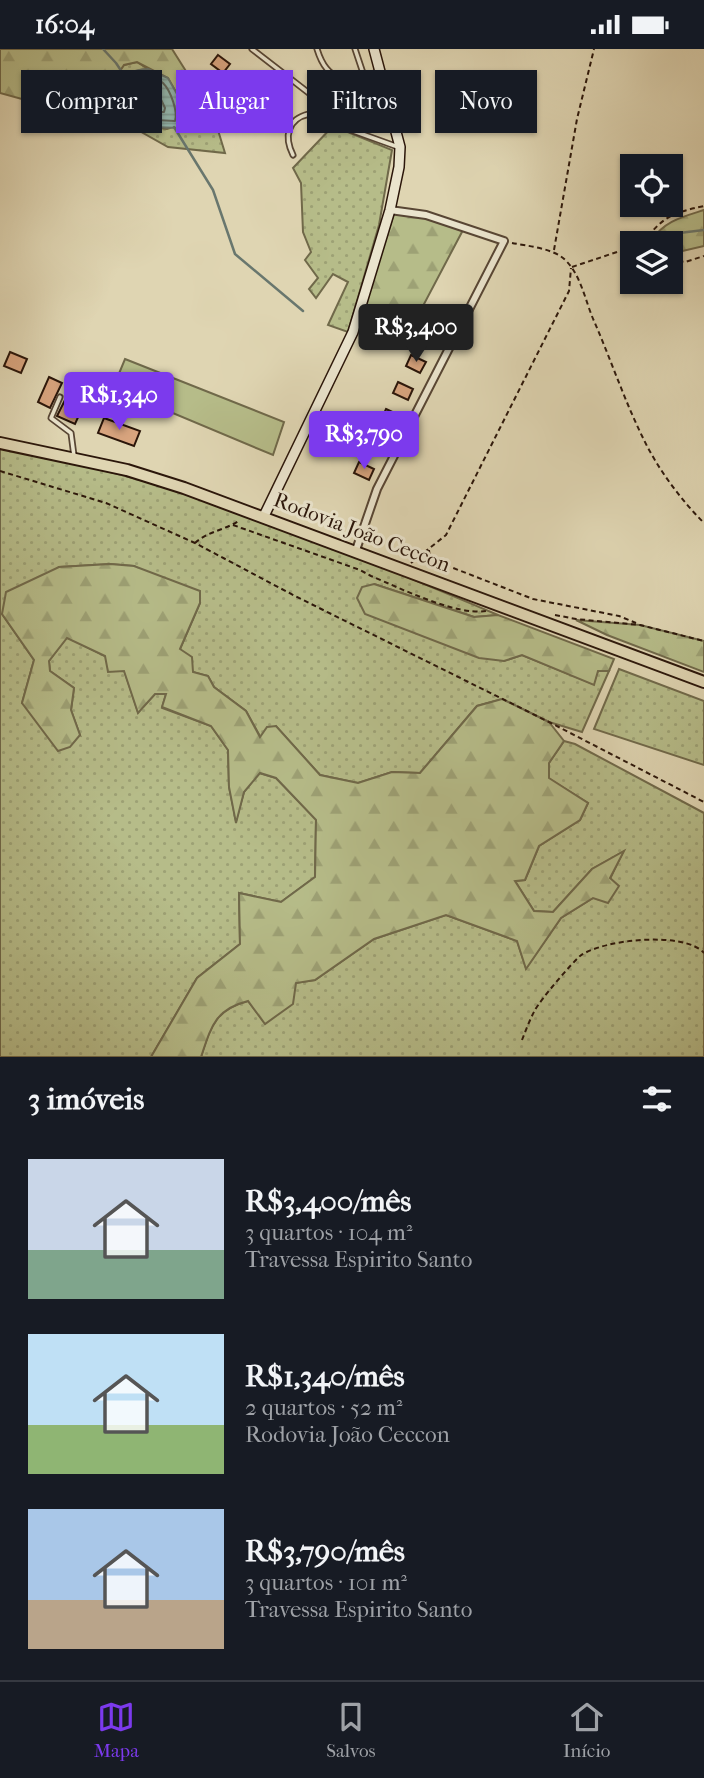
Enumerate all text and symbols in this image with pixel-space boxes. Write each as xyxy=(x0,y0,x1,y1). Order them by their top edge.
text: 16:04 xyxy=(35,9,94,40)
chip: Comprar xyxy=(21,70,162,133)
chip: Alugar xyxy=(176,70,293,133)
chip: Filtros xyxy=(307,70,421,133)
chip: Novo xyxy=(435,70,537,133)
map controls xyxy=(620,154,683,294)
button: locate xyxy=(620,154,683,217)
button: layers xyxy=(620,231,683,294)
pin: R$3,400 xyxy=(351,305,481,364)
text: R$3,400 xyxy=(374,313,458,340)
pin: R$1,340 xyxy=(54,373,184,432)
text: R$1,340 xyxy=(80,381,158,408)
pin: R$3,790 xyxy=(299,411,429,471)
text: R$3,790 xyxy=(325,420,403,447)
street label: Rodovia João Ceccon xyxy=(270,487,454,577)
icon: filters xyxy=(638,1080,676,1118)
text: 3 imóveis xyxy=(28,1082,144,1117)
text: R$3,400/mês xyxy=(245,1184,411,1219)
icon: home xyxy=(84,1187,168,1271)
text: 3 quartos · 104 m² xyxy=(245,1219,412,1246)
text: Travessa Espirito Santo xyxy=(245,1246,472,1273)
text: R$1,340/mês xyxy=(245,1359,405,1394)
icon: home xyxy=(84,1362,168,1446)
text: 2 quartos · 52 m² xyxy=(245,1394,402,1421)
text: Rodovia João Ceccon xyxy=(245,1421,450,1448)
text: R$3,790/mês xyxy=(245,1534,405,1569)
icon: home xyxy=(84,1537,168,1621)
text: 3 quartos · 101 m² xyxy=(245,1569,407,1596)
text: Travessa Espirito Santo xyxy=(245,1596,472,1623)
tab: Mapa xyxy=(94,1698,139,1762)
tab: Salvos xyxy=(326,1698,376,1762)
tab: Início xyxy=(563,1698,610,1762)

